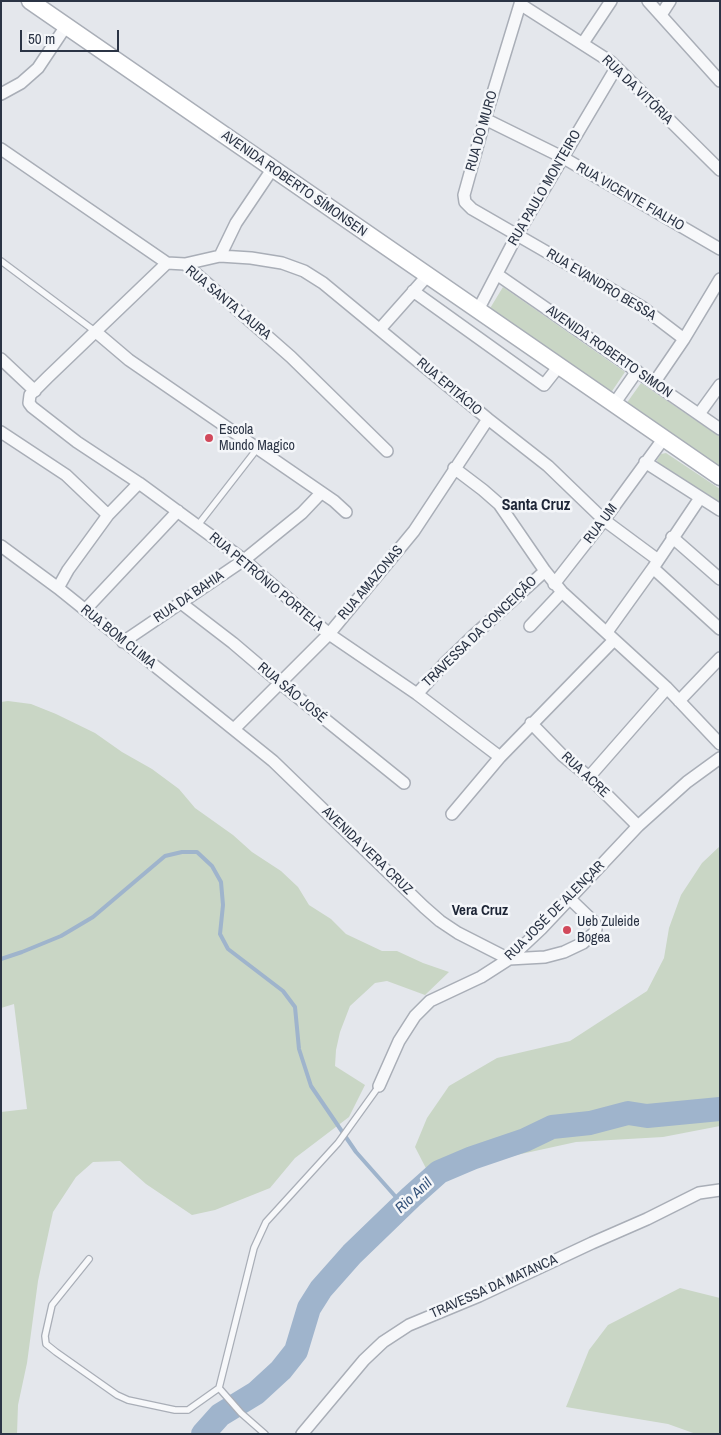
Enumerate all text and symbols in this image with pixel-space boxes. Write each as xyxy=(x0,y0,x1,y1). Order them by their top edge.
scale bar xyxy=(22,20,121,52)
text: 50 m xyxy=(28,28,55,49)
street label: RUA DA VITÓRIA xyxy=(598,52,676,128)
street label: RUA DO MURO xyxy=(462,89,502,173)
street label: AVENIDA ROBERTO SÍMONSEN xyxy=(218,127,370,241)
street label: RUA PAULO MONTEIRO xyxy=(505,127,585,249)
street label: RUA VICENTE FIALHO xyxy=(573,159,687,235)
street label: RUA EVANDRO BESSA xyxy=(543,246,659,324)
street label: RUA SANTA LAURA xyxy=(182,262,274,344)
street label: AVENIDA ROBERTO SIMON xyxy=(543,302,675,402)
street label: RUA EPITÁCIO xyxy=(413,355,485,419)
place label: Escola Mundo Magico xyxy=(219,422,295,454)
marker: Escola Mundo Magico xyxy=(203,432,215,444)
district label: Santa Cruz xyxy=(502,496,570,516)
street label: RUA UM xyxy=(581,501,621,547)
street label: RUA PETRÔNIO PORTELA xyxy=(205,529,327,635)
street label: RUA AMAZONAS xyxy=(335,542,407,624)
street label: RUA DA BAHIA xyxy=(151,567,227,627)
street label: TRAVESSA DA CONCEIÇÃO xyxy=(419,573,541,691)
street label: RUA BOM CLIMA xyxy=(77,602,159,672)
street label: RUA SÃO JOSÉ xyxy=(254,659,330,727)
street label: RUA ACRE xyxy=(558,749,612,801)
street label: AVENIDA VERA CRUZ xyxy=(318,804,416,898)
street label: RUA JOSÉ DE ALENÇAR xyxy=(502,858,608,964)
district label: Vera Cruz xyxy=(452,902,508,920)
place label: Ueb Zuleide Bogea xyxy=(577,914,640,946)
marker: Ueb Zuleide Bogea xyxy=(561,924,573,936)
water label: Rio Anil xyxy=(392,1174,436,1218)
street label: TRAVESSA DA MATANCA xyxy=(428,1251,560,1323)

